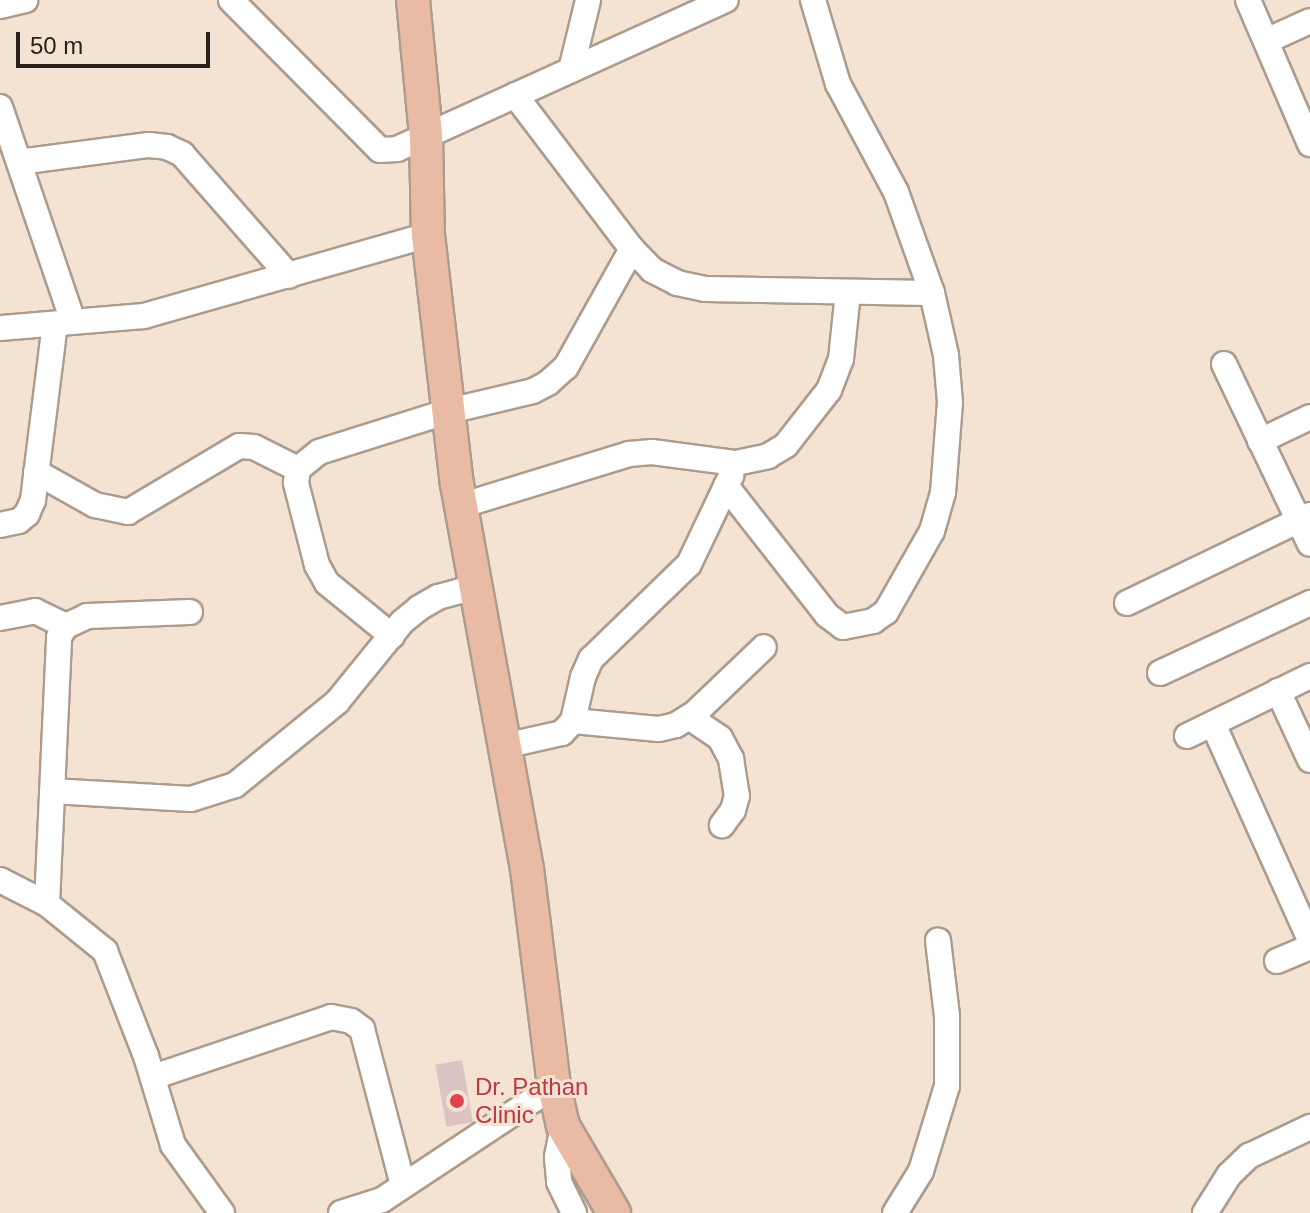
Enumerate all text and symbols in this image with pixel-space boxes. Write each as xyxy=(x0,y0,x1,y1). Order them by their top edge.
scale bar xyxy=(20,16,214,66)
text: 50 m xyxy=(30,32,83,59)
place label: Dr. Pathan Clinic xyxy=(475,1073,588,1129)
marker: Dr. Pathan Clinic xyxy=(446,1090,468,1112)

